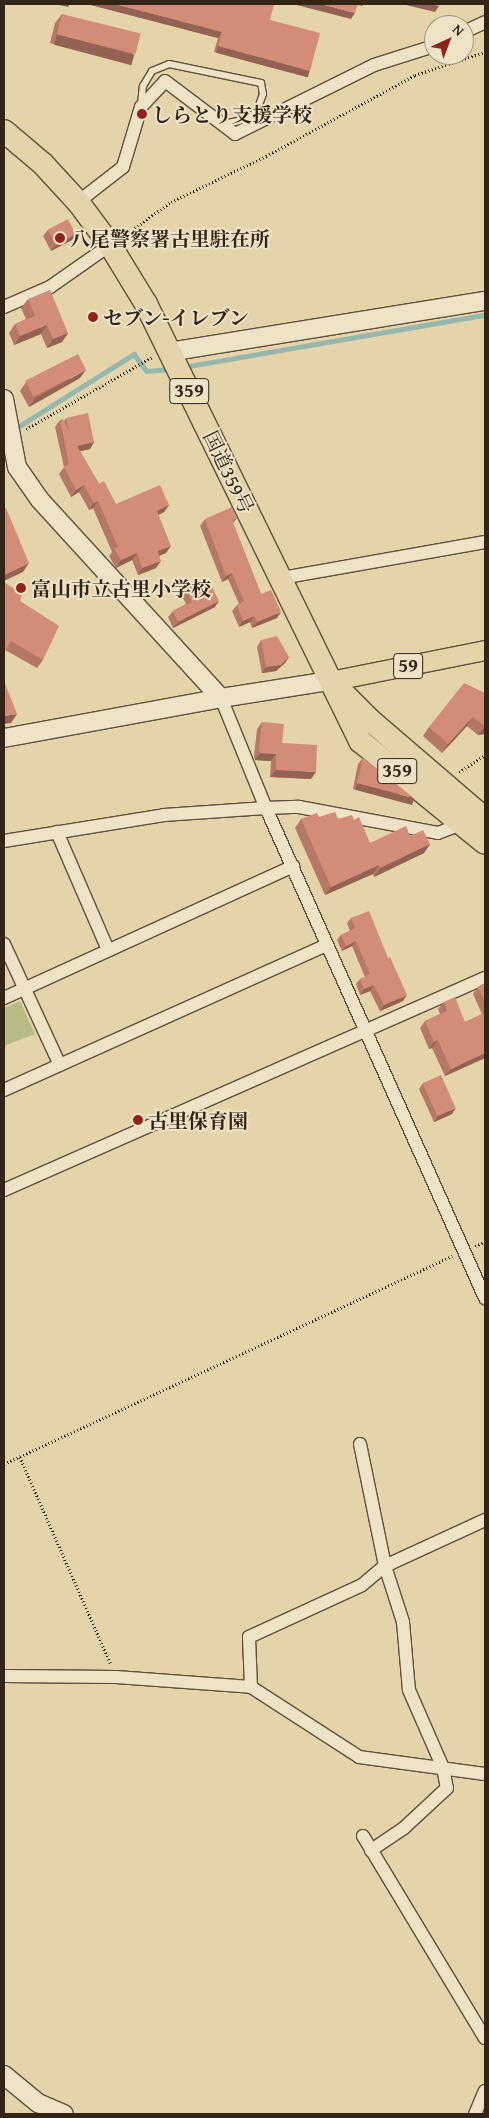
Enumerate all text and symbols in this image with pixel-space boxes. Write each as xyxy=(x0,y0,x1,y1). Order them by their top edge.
north arrow xyxy=(424,15,474,65)
text: N xyxy=(448,19,469,40)
place label: しらとり支援学校 xyxy=(152,102,312,126)
marker: しらとり支援学校 xyxy=(136,108,148,120)
place label: 八尾警察署古里駐在所 xyxy=(70,226,270,250)
marker: 八尾警察署古里駐在所 xyxy=(54,232,66,244)
place label: セブン-イレブン xyxy=(103,305,250,329)
marker: セブン-イレブン xyxy=(87,311,99,323)
road number: 359 xyxy=(169,374,209,408)
street label: 国道359号 xyxy=(199,427,259,517)
place label: 富山市立古里小学校 xyxy=(31,576,211,600)
marker: 富山市立古里小学校 xyxy=(15,582,27,594)
road number: 59 xyxy=(393,649,423,682)
road number: 359 xyxy=(377,754,417,788)
place label: 古里保育園 xyxy=(148,1108,248,1132)
marker: 古里保育園 xyxy=(132,1114,144,1126)

